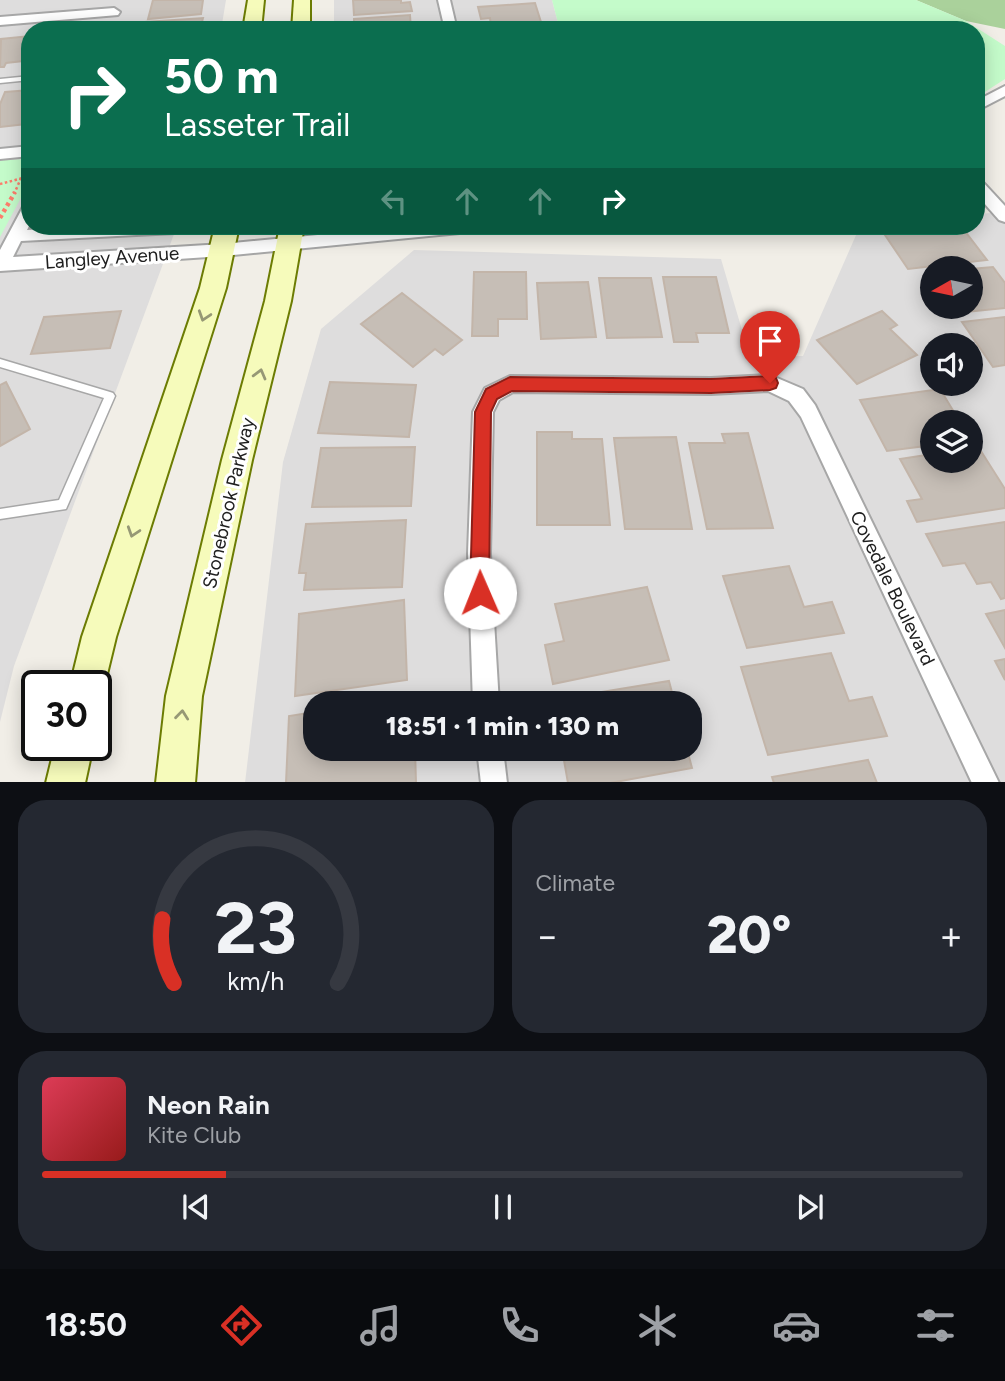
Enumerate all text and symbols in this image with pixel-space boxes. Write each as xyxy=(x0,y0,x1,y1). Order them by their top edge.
text: 50 m xyxy=(164,46,279,105)
icon: right xyxy=(49,49,140,140)
text: Lasseter Trail xyxy=(164,106,350,144)
icon: left xyxy=(375,182,413,220)
icon: ahead xyxy=(448,182,486,220)
icon: ahead xyxy=(521,182,559,220)
icon: right xyxy=(594,182,632,220)
street label: Langley Avenue xyxy=(44,241,180,274)
north arrow xyxy=(920,256,984,318)
map controls xyxy=(920,256,983,473)
one-way arrow xyxy=(198,309,212,321)
pin xyxy=(740,311,800,383)
icon: arrive xyxy=(751,322,789,360)
button: sound xyxy=(920,333,983,396)
one-way arrow xyxy=(251,368,266,380)
button: layers xyxy=(920,410,983,473)
street label: Stonebrook Parkway xyxy=(198,415,259,591)
street label: Covedale Boulevard xyxy=(845,507,940,669)
one-way arrow xyxy=(127,526,142,538)
position arrow xyxy=(443,556,517,630)
speed limit sign: 30 xyxy=(21,670,112,761)
one-way arrow xyxy=(174,709,189,720)
text: 18:51 · 1 min · 130 m xyxy=(386,710,619,742)
text: Climate xyxy=(536,869,615,897)
text: 23 xyxy=(214,884,297,971)
text: 20° xyxy=(707,904,791,966)
text: − xyxy=(536,913,559,959)
text: + xyxy=(939,913,963,959)
text: km/h xyxy=(227,965,284,995)
text: Neon Rain xyxy=(147,1089,270,1121)
text: Kite Club xyxy=(147,1121,241,1149)
icon: previous xyxy=(177,1188,215,1226)
icon: pause xyxy=(484,1188,522,1226)
icon: next xyxy=(791,1188,829,1226)
icon: directions xyxy=(217,1301,266,1350)
icon: music xyxy=(356,1301,405,1350)
icon: phone xyxy=(495,1301,544,1350)
icon: climate xyxy=(633,1301,682,1350)
icon: car xyxy=(772,1301,821,1350)
icon: filters xyxy=(911,1301,960,1350)
text: 18:50 xyxy=(45,1306,127,1344)

